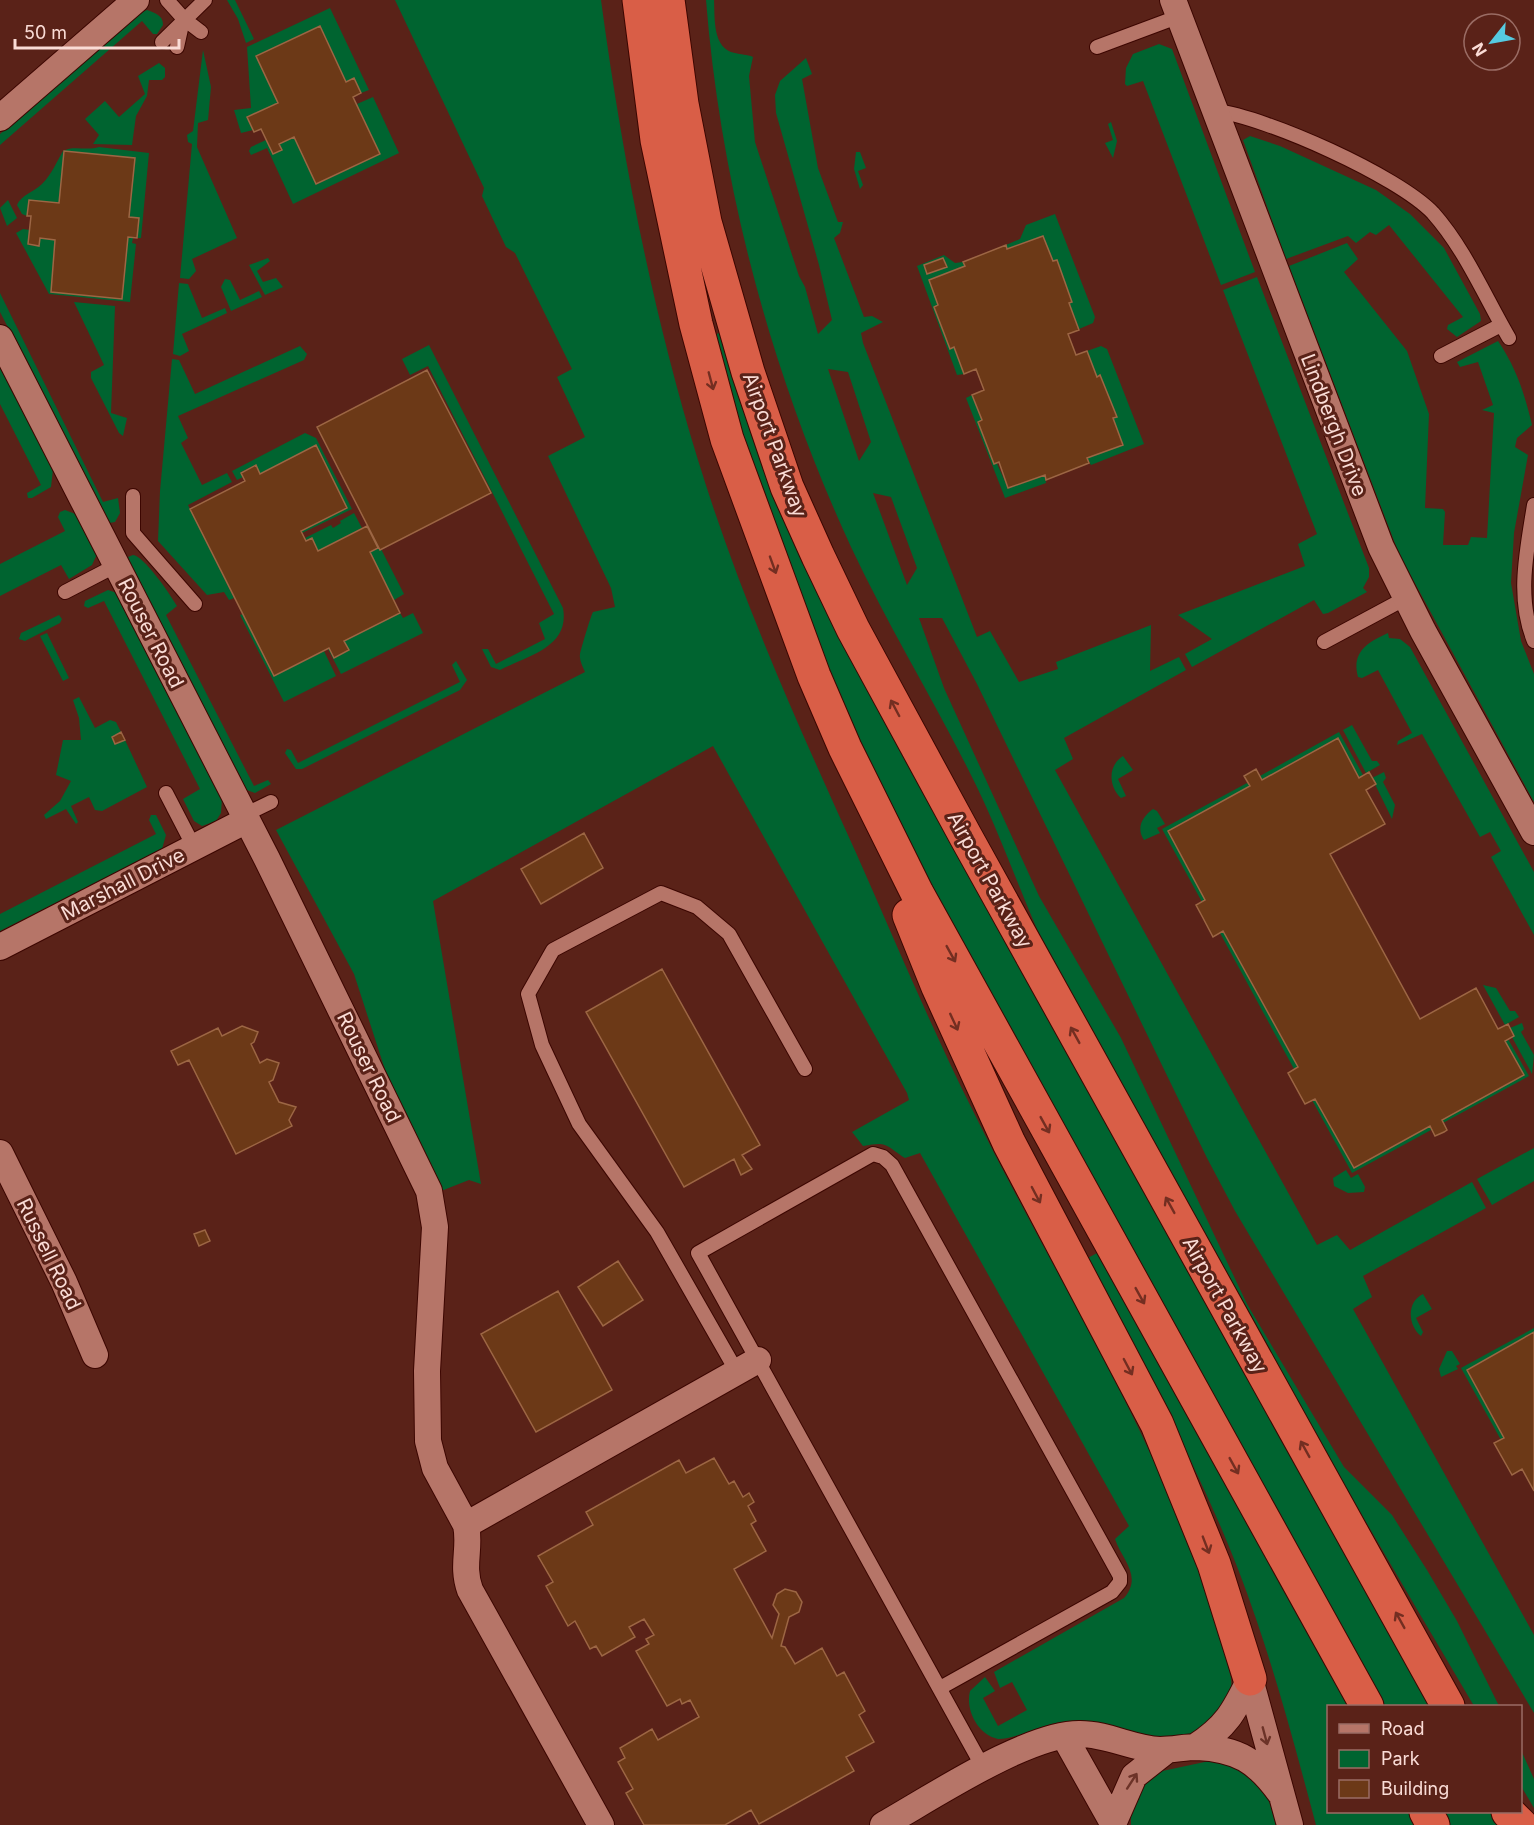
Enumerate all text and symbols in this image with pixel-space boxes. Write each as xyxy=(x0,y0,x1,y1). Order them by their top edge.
scale bar xyxy=(15,12,178,50)
north arrow xyxy=(1462,12,1522,72)
text: 50 m xyxy=(24,22,67,43)
text: N xyxy=(1467,39,1491,60)
street label: Lindbergh Drive xyxy=(1296,350,1372,500)
street label: Airport Parkway xyxy=(738,369,812,521)
one-way arrow xyxy=(706,371,718,390)
one-way arrow xyxy=(769,555,780,574)
street label: Rouser Road xyxy=(113,574,189,692)
one-way arrow xyxy=(889,700,901,717)
street label: Airport Parkway xyxy=(943,808,1037,952)
street label: Marshall Drive xyxy=(57,843,189,925)
one-way arrow xyxy=(946,945,957,963)
street label: Rouser Road xyxy=(332,1008,406,1126)
one-way arrow xyxy=(949,1013,960,1031)
one-way arrow xyxy=(1069,1026,1080,1044)
one-way arrow xyxy=(1039,1116,1051,1133)
one-way arrow xyxy=(1031,1185,1042,1203)
street label: Russell Road xyxy=(12,1194,86,1314)
one-way arrow xyxy=(1164,1197,1176,1214)
street label: Airport Parkway xyxy=(1178,1233,1272,1377)
one-way arrow xyxy=(1135,1286,1146,1304)
one-way arrow xyxy=(1123,1357,1134,1375)
one-way arrow xyxy=(1299,1441,1311,1458)
one-way arrow xyxy=(1229,1457,1241,1474)
one-way arrow xyxy=(1202,1535,1213,1554)
one-way arrow xyxy=(1394,1611,1405,1629)
legend xyxy=(1327,1705,1522,1813)
text: Road xyxy=(1381,1718,1424,1739)
one-way arrow xyxy=(1260,1726,1271,1745)
text: Park xyxy=(1381,1748,1420,1769)
one-way arrow xyxy=(1126,1773,1138,1790)
text: Building xyxy=(1381,1778,1449,1799)

